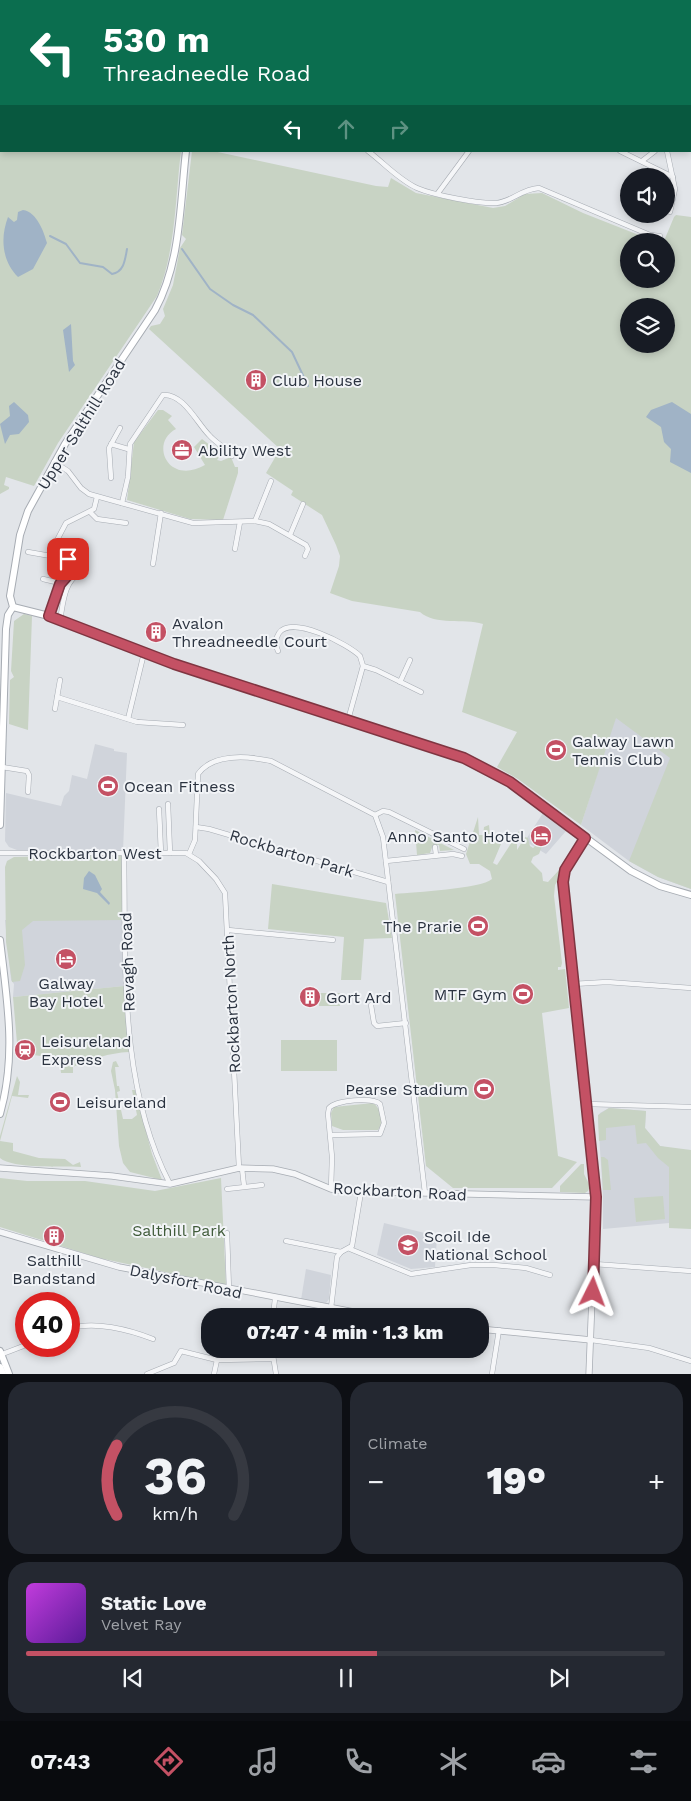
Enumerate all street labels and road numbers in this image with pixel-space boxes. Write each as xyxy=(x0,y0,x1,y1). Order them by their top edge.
street label: Upper Salthill Road xyxy=(33,355,129,493)
street label: Rockbarton Park xyxy=(227,826,356,881)
street label: Rockbarton West xyxy=(28,844,162,863)
street label: Revagh Road xyxy=(116,912,139,1012)
street label: Rockbarton North xyxy=(218,934,245,1074)
street label: Rockbarton Road xyxy=(333,1179,467,1204)
street label: Dalysfort Road xyxy=(128,1260,244,1303)

